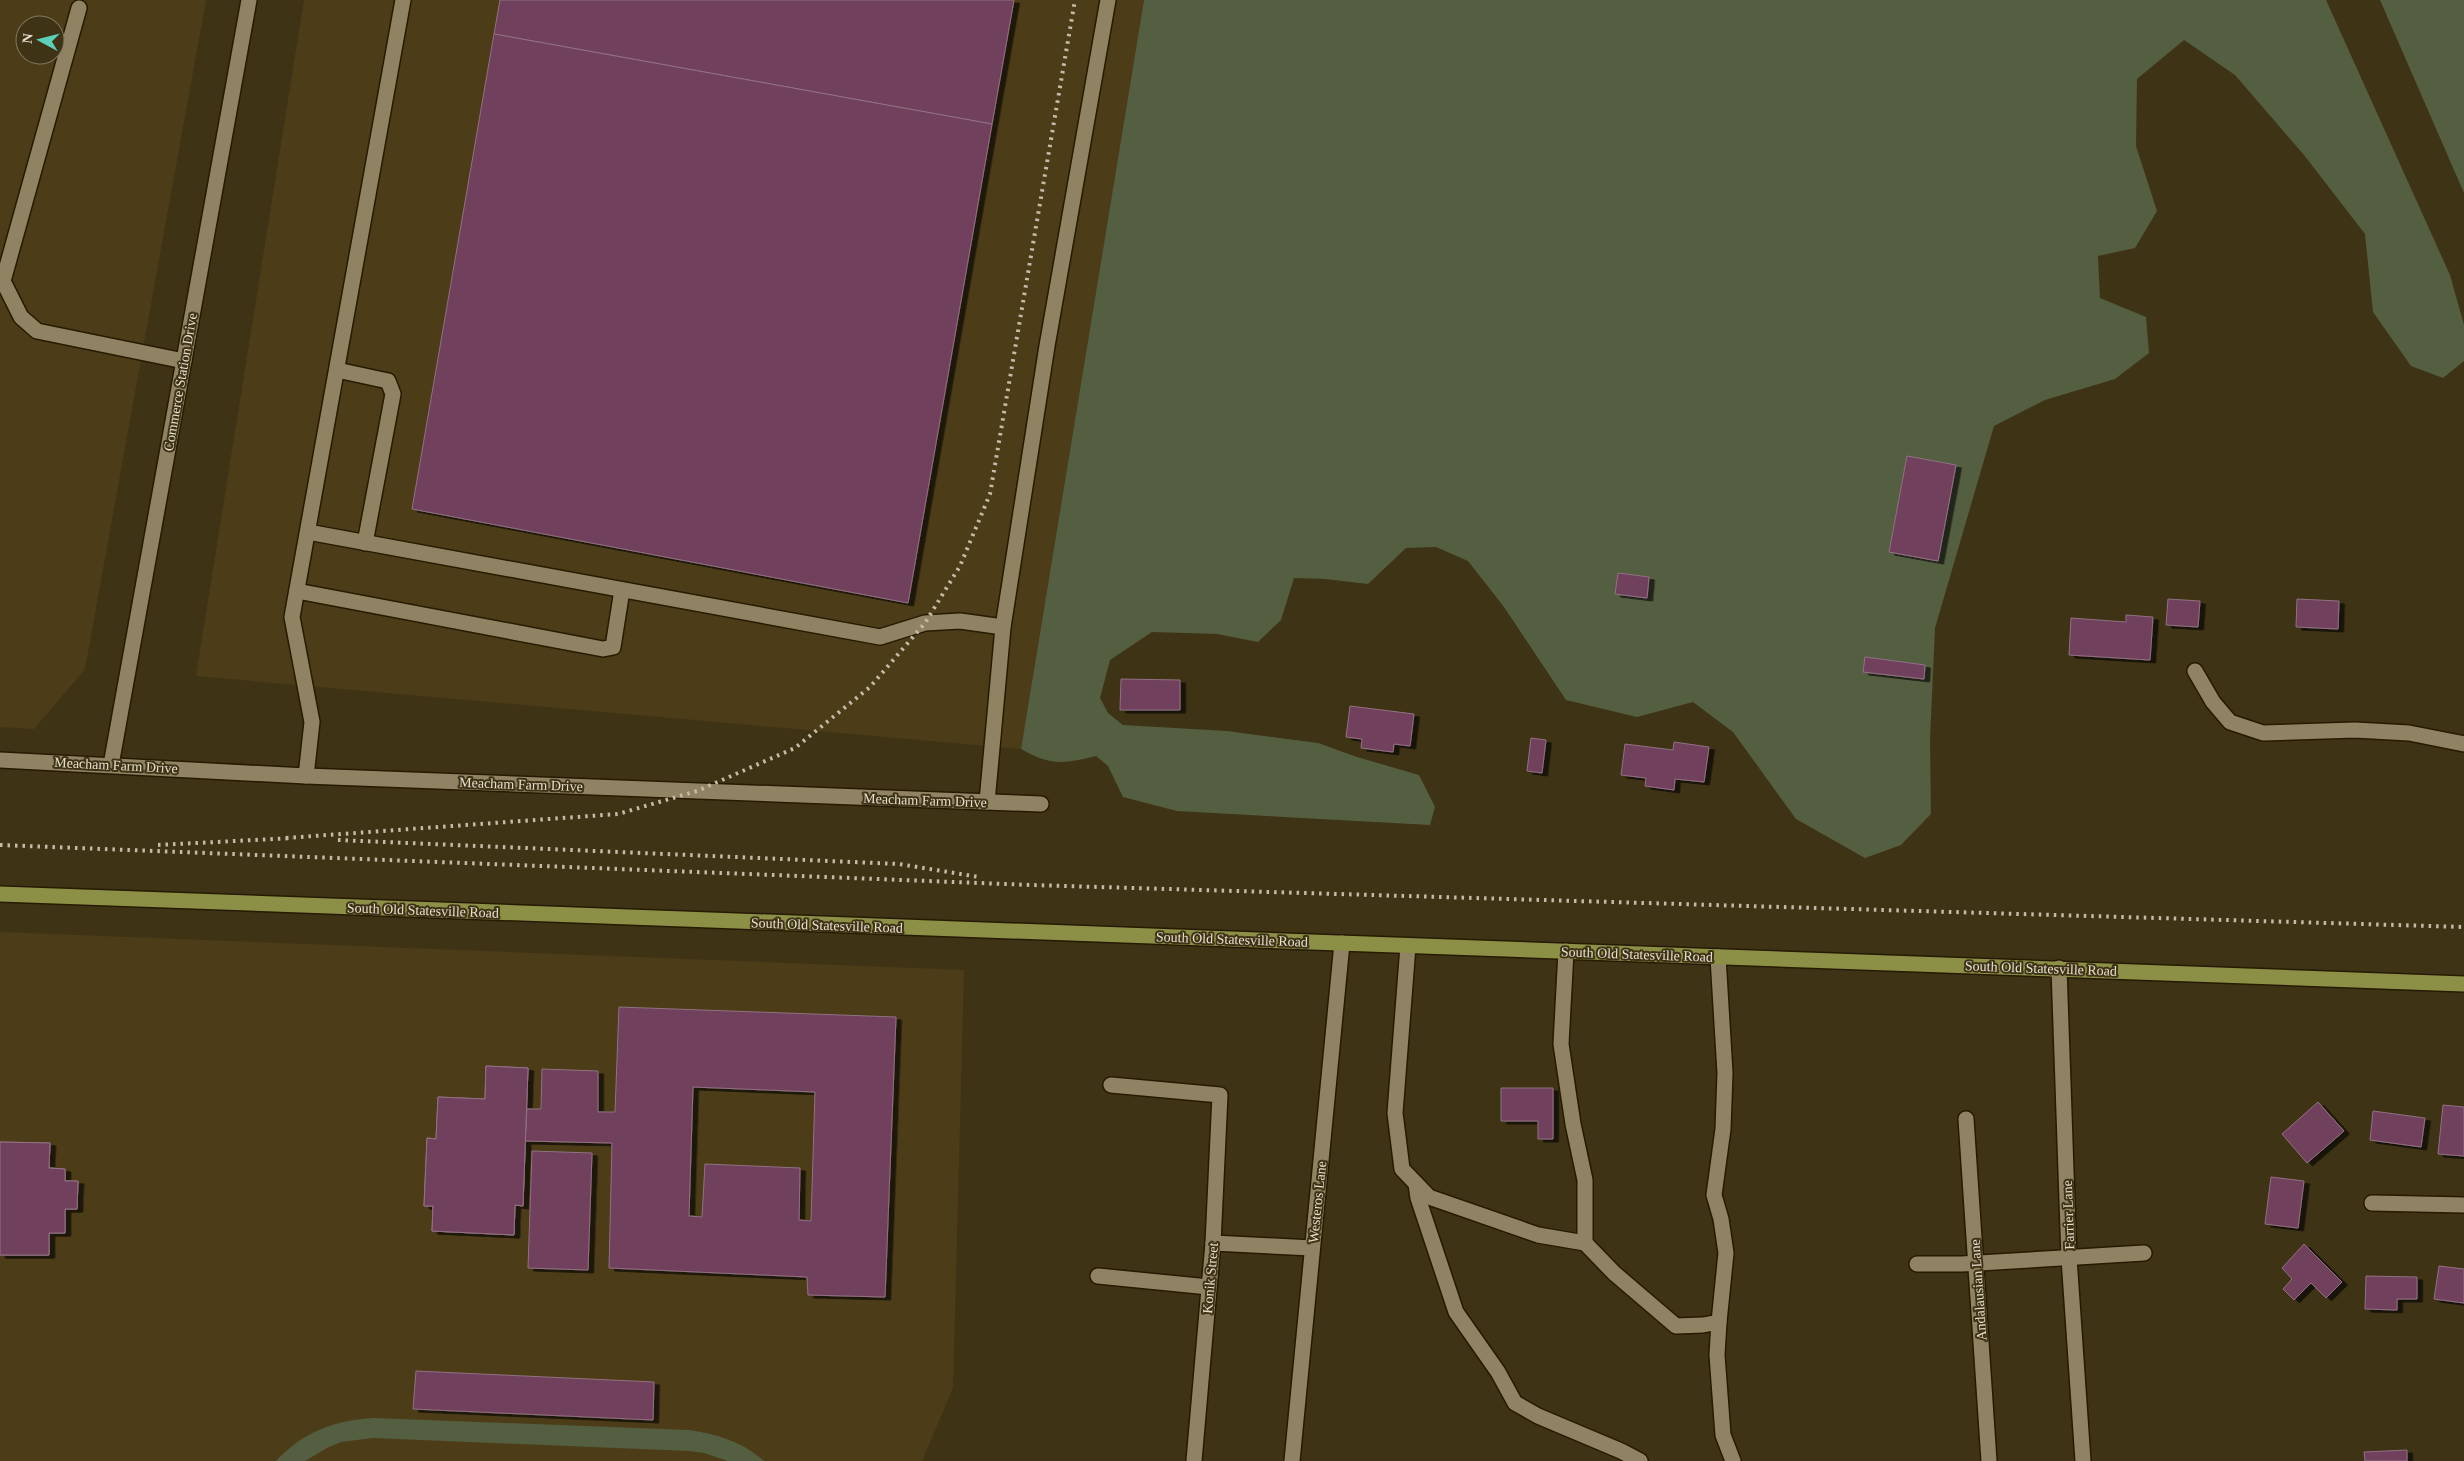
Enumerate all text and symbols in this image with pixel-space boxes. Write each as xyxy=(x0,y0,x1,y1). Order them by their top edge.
north arrow xyxy=(15,15,65,65)
text: N xyxy=(20,33,36,44)
street label: Commerce Station Drive xyxy=(161,312,200,452)
street label: Meacham Farm Drive xyxy=(54,755,178,776)
street label: Meacham Farm Drive xyxy=(459,775,583,794)
street label: Meacham Farm Drive xyxy=(863,791,987,810)
street label: South Old Statesville Road xyxy=(347,900,499,921)
street label: South Old Statesville Road xyxy=(751,915,903,936)
street label: South Old Statesville Road xyxy=(1156,929,1308,950)
street label: South Old Statesville Road xyxy=(1561,944,1713,965)
street label: South Old Statesville Road xyxy=(1965,958,2117,979)
street label: Westeros Lane xyxy=(1306,1160,1329,1244)
street label: Farrier Lane xyxy=(2060,1180,2077,1250)
street label: Andalausian Lane xyxy=(1967,1239,1990,1341)
street label: Konik Street xyxy=(1200,1242,1221,1314)

